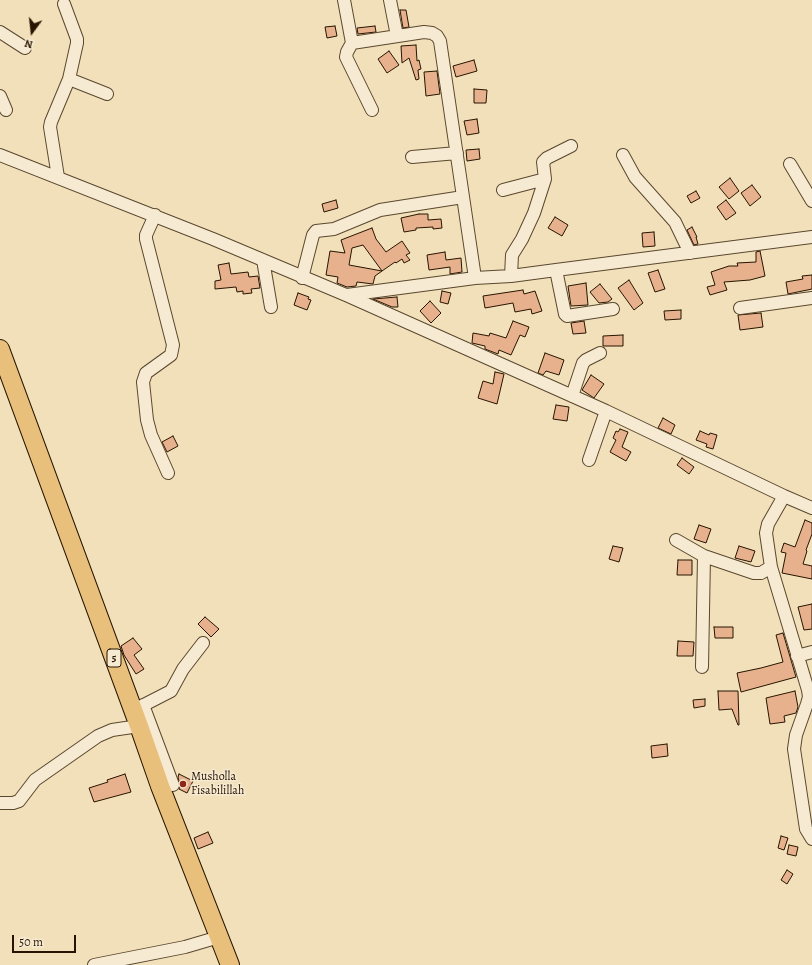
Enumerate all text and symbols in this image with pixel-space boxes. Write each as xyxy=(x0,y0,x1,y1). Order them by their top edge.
north arrow xyxy=(12,12,52,52)
text: N xyxy=(23,36,35,52)
road number: 5 xyxy=(107,649,121,667)
place label: Musholla Fisabilillah xyxy=(191,770,244,798)
marker: Musholla Fisabilillah xyxy=(178,779,188,789)
scale bar xyxy=(14,927,78,953)
text: 50 m xyxy=(19,934,43,950)

